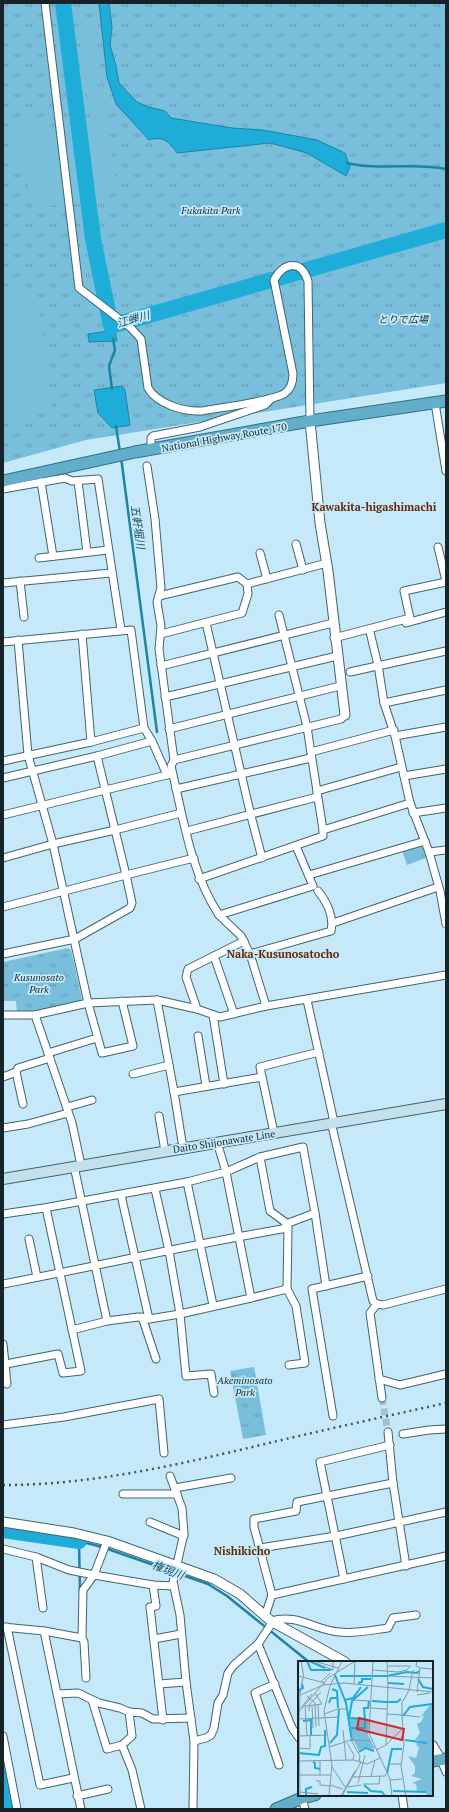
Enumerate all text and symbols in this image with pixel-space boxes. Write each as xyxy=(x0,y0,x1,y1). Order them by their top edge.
park label: Fukakita Park xyxy=(180,204,241,217)
water label: 江蝉川 xyxy=(115,307,152,330)
park label: とりで広場 xyxy=(378,313,429,326)
street label: National Highway Route 170 xyxy=(160,420,288,455)
district label: Kawakita-higashimachi xyxy=(312,500,437,514)
water label: 五軒堀川 xyxy=(128,504,148,551)
district label: Naka-Kusunosatocho xyxy=(227,947,340,961)
park label: Kusunosato Park xyxy=(13,971,64,996)
street label: Daito Shijonawate Line xyxy=(172,1127,276,1156)
park label: Akeminosato Park xyxy=(216,1374,273,1399)
district label: Nishikicho xyxy=(214,1544,271,1558)
water label: 権現川 xyxy=(150,1558,187,1583)
inset map xyxy=(298,1661,433,1796)

